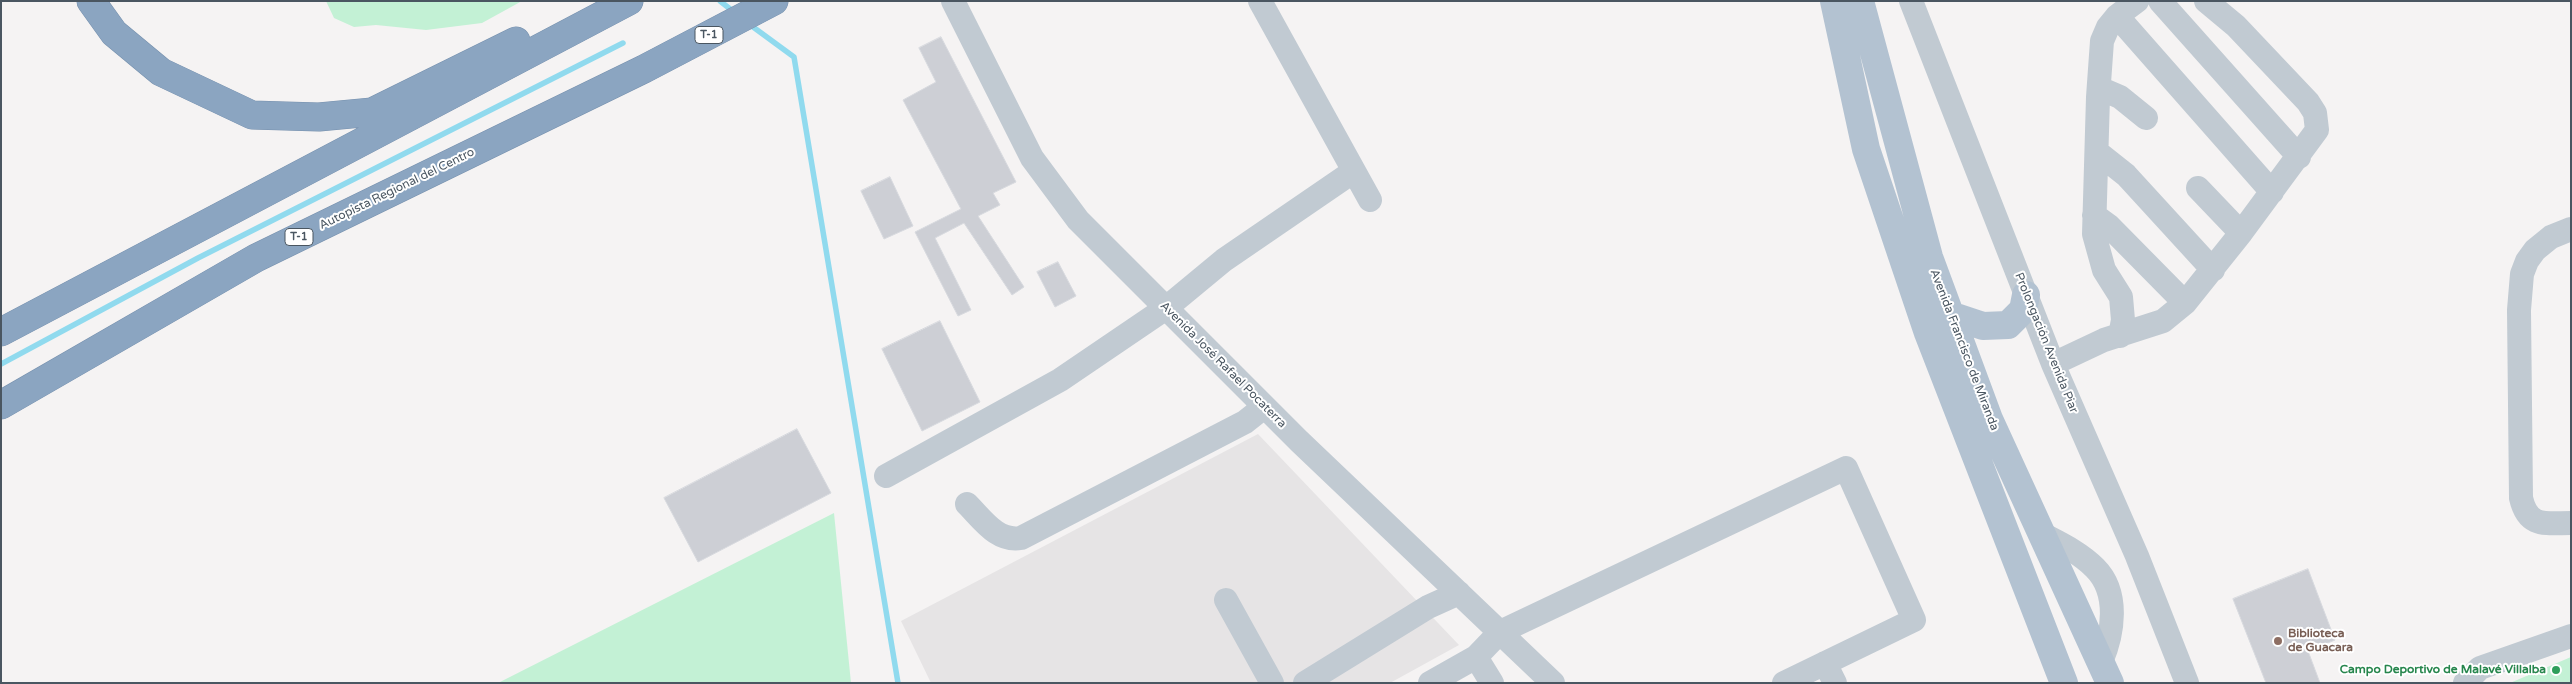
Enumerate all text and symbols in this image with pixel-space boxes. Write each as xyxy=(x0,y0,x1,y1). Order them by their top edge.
road number: T-1 xyxy=(695,26,723,44)
street label: Autopista Regional del Centro xyxy=(317,145,477,233)
road number: T-1 xyxy=(285,228,313,246)
street label: Avenida Francisco de Miranda xyxy=(1927,267,2001,433)
street label: Prolongación Avenida Piar xyxy=(2011,271,2081,415)
street label: Avenida José Rafael Pocaterra xyxy=(1157,299,1289,431)
place label: Biblioteca de Guacara xyxy=(2288,627,2353,655)
marker: Biblioteca de Guacara xyxy=(2272,635,2284,647)
place label: Campo Deportivo de Malavé Villalba xyxy=(2340,663,2546,677)
marker: Campo Deportivo de Malavé Villalba xyxy=(2550,664,2562,676)

